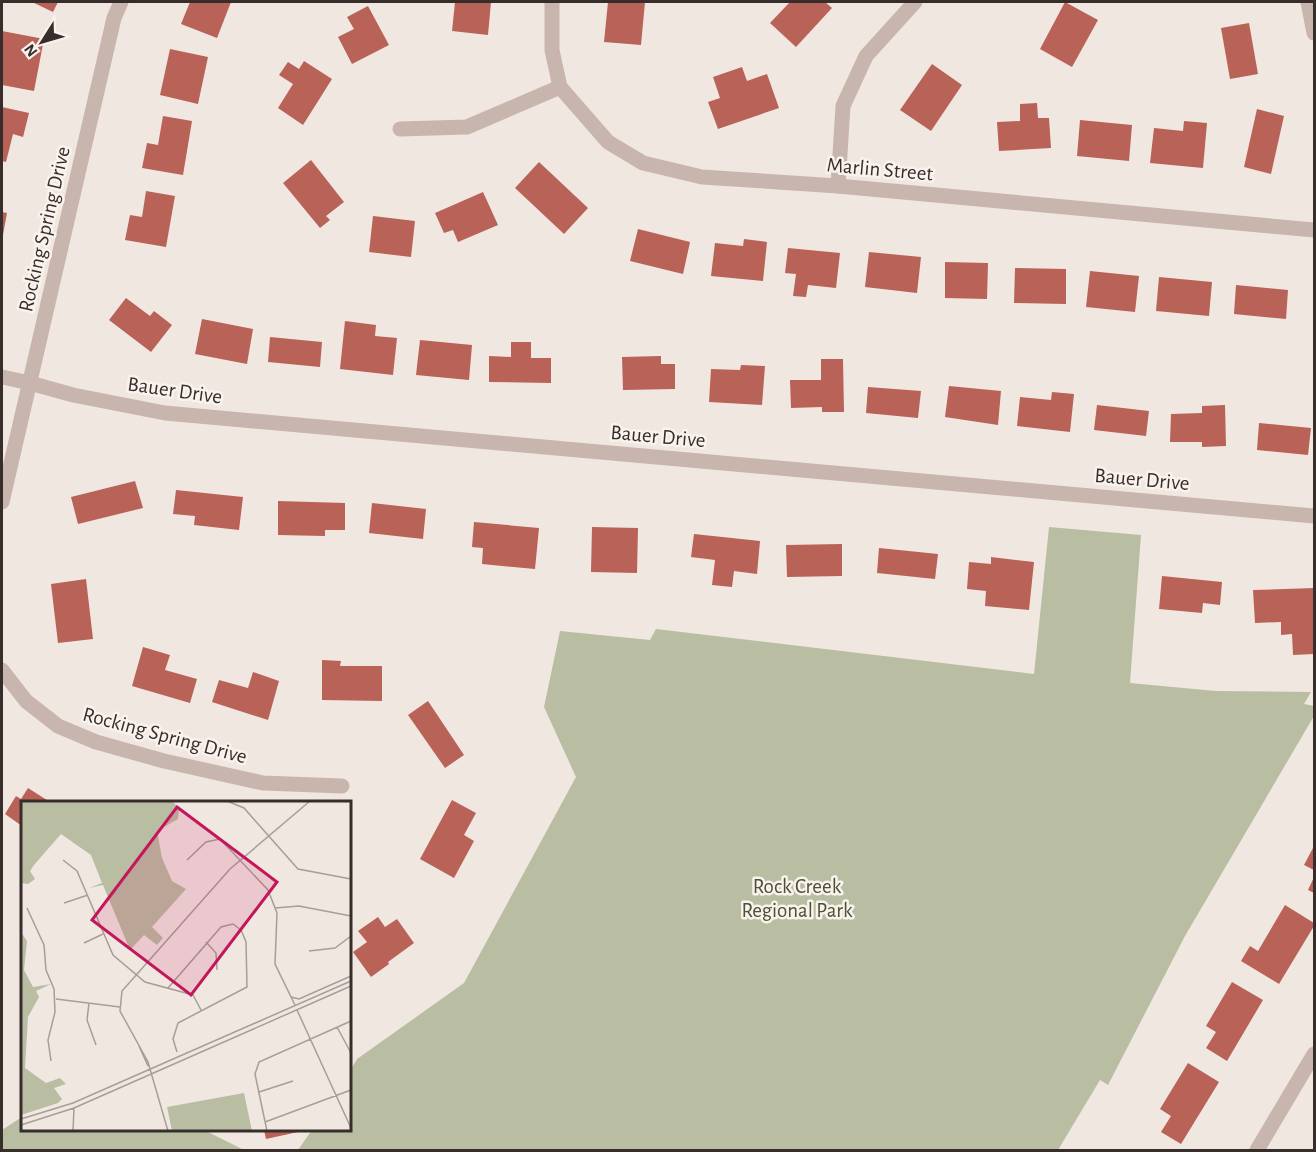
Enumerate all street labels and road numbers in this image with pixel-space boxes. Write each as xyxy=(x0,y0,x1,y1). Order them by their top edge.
street label: Rocking Spring Drive xyxy=(15,144,74,314)
street label: Marlin Street xyxy=(826,154,934,185)
street label: Bauer Drive xyxy=(126,373,224,408)
street label: Bauer Drive xyxy=(610,422,706,451)
street label: Bauer Drive xyxy=(1094,465,1190,494)
street label: Rocking Spring Drive xyxy=(81,703,249,767)

